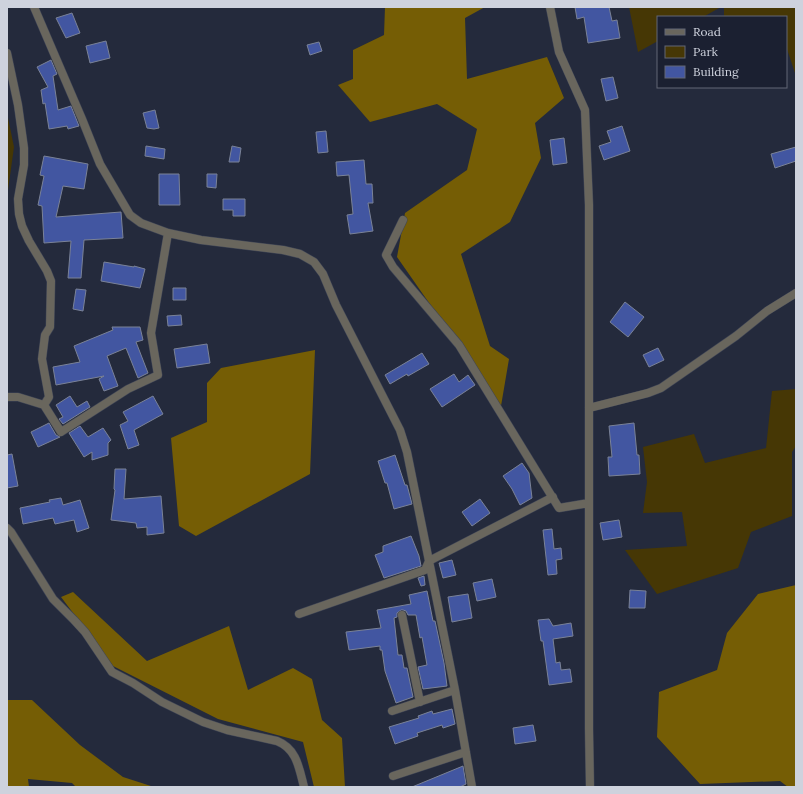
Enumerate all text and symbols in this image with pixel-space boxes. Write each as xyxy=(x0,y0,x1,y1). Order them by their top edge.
legend xyxy=(657,16,787,88)
text: Road xyxy=(693,24,721,39)
text: Park xyxy=(693,44,719,59)
text: Building xyxy=(693,64,739,79)

